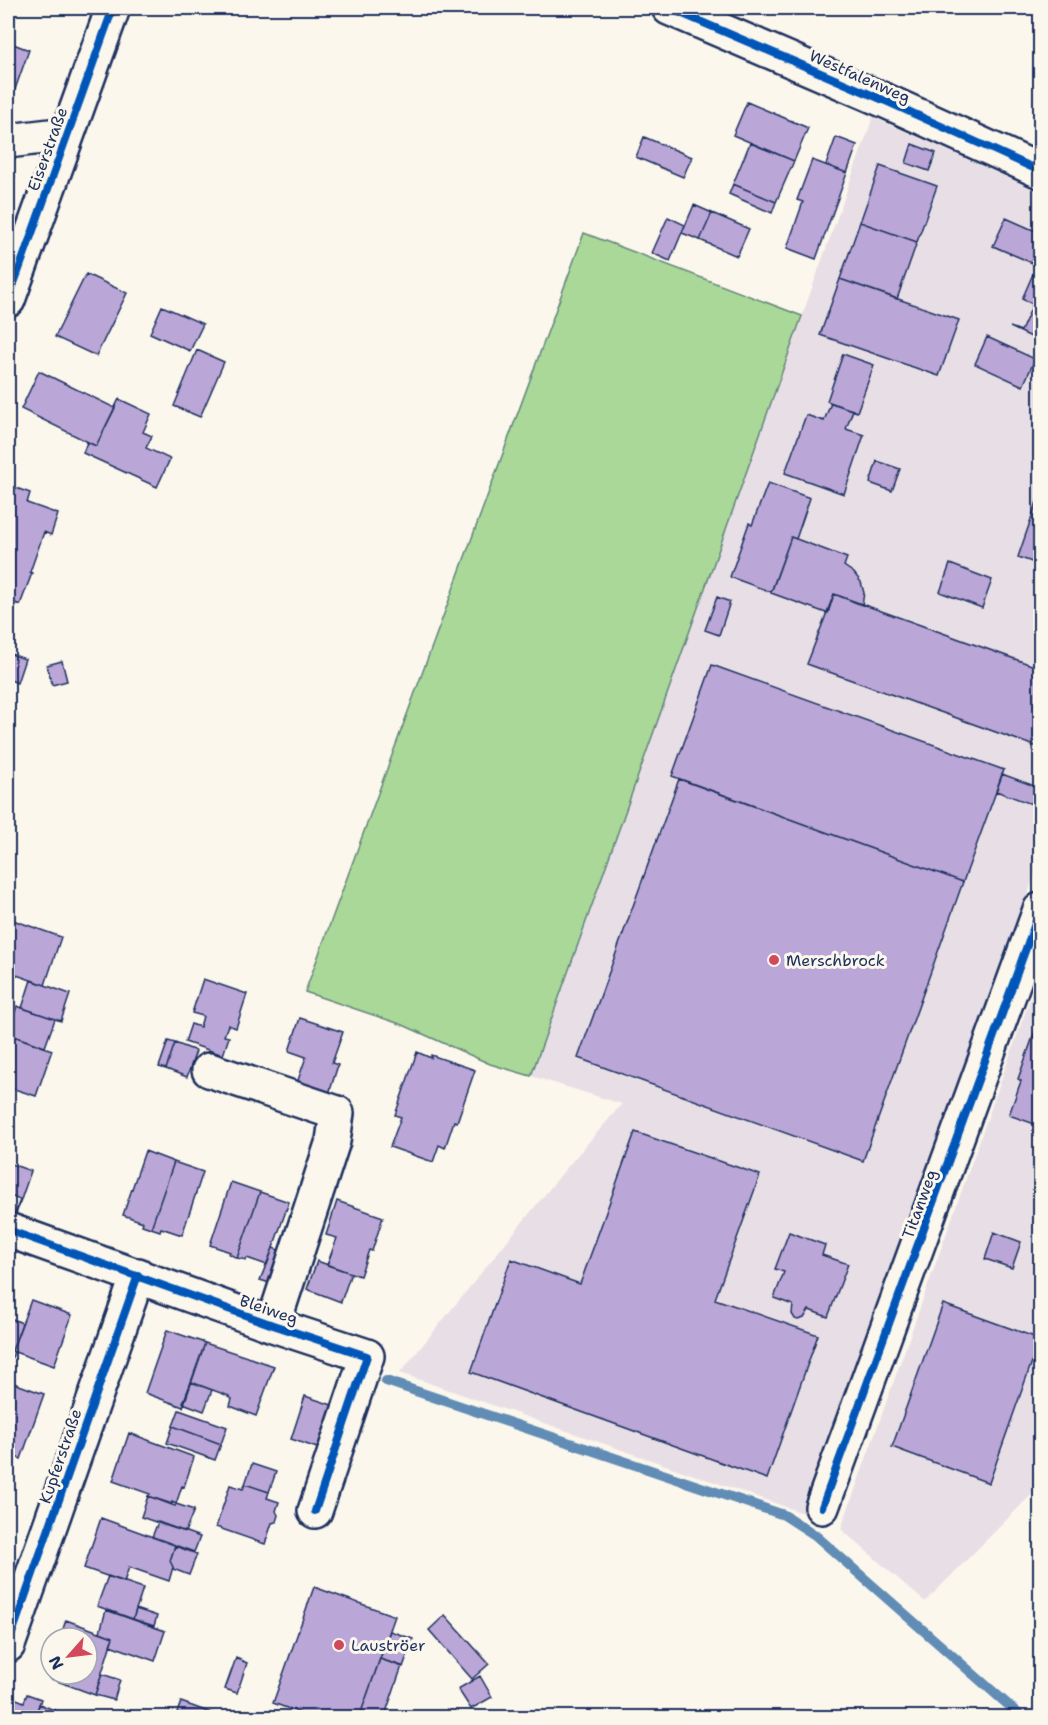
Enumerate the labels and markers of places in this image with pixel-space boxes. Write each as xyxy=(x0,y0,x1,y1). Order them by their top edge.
place label: Merschbrock xyxy=(786,950,885,971)
marker: Merschbrock xyxy=(767,953,781,967)
place label: Lauströer xyxy=(351,1635,426,1656)
marker: Lauströer xyxy=(332,1638,346,1652)

